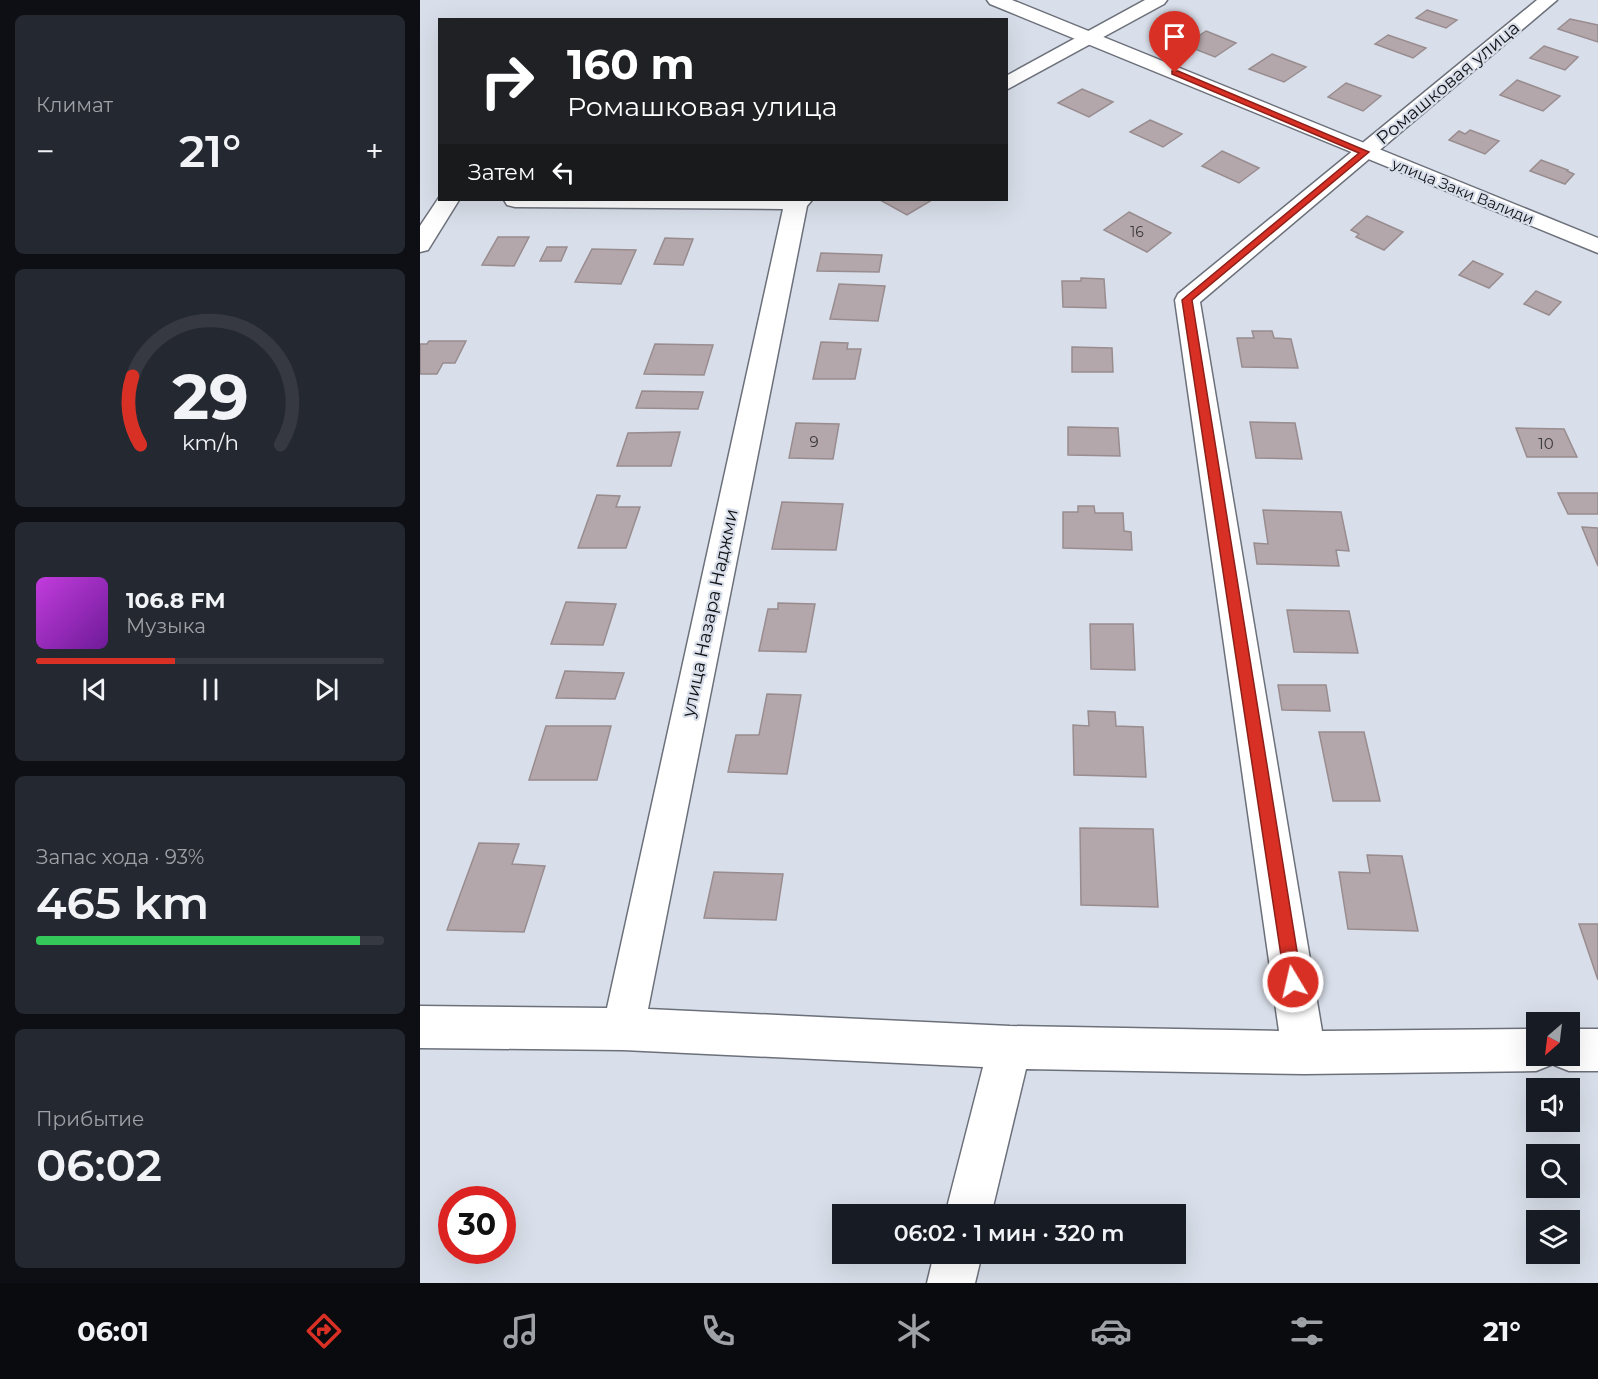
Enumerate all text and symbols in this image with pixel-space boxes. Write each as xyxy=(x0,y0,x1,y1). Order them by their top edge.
pin xyxy=(1149,11,1200,73)
street label: Ромашковая улица xyxy=(1372,17,1524,149)
icon: arrive xyxy=(1158,20,1191,53)
text: 160 m xyxy=(567,38,695,90)
icon: right xyxy=(468,42,546,120)
text: Ромашковая улица xyxy=(567,90,837,123)
text: Климат xyxy=(36,93,113,117)
text: 21° xyxy=(179,123,241,178)
text: − xyxy=(36,131,55,171)
text: + xyxy=(365,131,384,171)
street label: улица Заки Валиди xyxy=(1388,153,1537,228)
icon: left xyxy=(547,156,580,189)
text: Затем xyxy=(468,159,535,186)
house number: 16 xyxy=(1130,223,1144,241)
text: 29 xyxy=(172,359,248,435)
text: km/h xyxy=(181,429,239,455)
house number: 9 xyxy=(809,432,819,451)
house number: 10 xyxy=(1538,434,1554,453)
street label: улица Назара Наджми xyxy=(677,507,743,720)
text: 106.8 FM xyxy=(126,587,226,614)
text: Музыка xyxy=(126,614,206,638)
icon: previous xyxy=(78,673,111,706)
icon: pause xyxy=(194,673,227,706)
icon: next xyxy=(310,673,343,706)
text: Запас хода · 93% xyxy=(36,845,204,869)
text: 465 km xyxy=(36,875,209,930)
position arrow xyxy=(1261,950,1325,1014)
north arrow xyxy=(1526,1012,1580,1066)
map controls xyxy=(1526,1012,1580,1264)
button: sound xyxy=(1526,1078,1580,1132)
text: Прибытие xyxy=(36,1107,144,1131)
text: 06:02 xyxy=(36,1137,162,1192)
button: search xyxy=(1526,1144,1580,1198)
speed limit sign: 30 xyxy=(438,1186,516,1264)
button: layers xyxy=(1526,1210,1580,1264)
text: 06:02 · 1 мин · 320 m xyxy=(894,1220,1124,1247)
icon: directions xyxy=(303,1310,345,1352)
icon: music xyxy=(500,1310,542,1352)
icon: phone xyxy=(697,1310,739,1352)
icon: climate xyxy=(893,1310,935,1352)
icon: car xyxy=(1090,1310,1132,1352)
icon: filters xyxy=(1286,1310,1328,1352)
text: 06:01 xyxy=(77,1315,149,1348)
text: 21° xyxy=(1483,1315,1521,1348)

